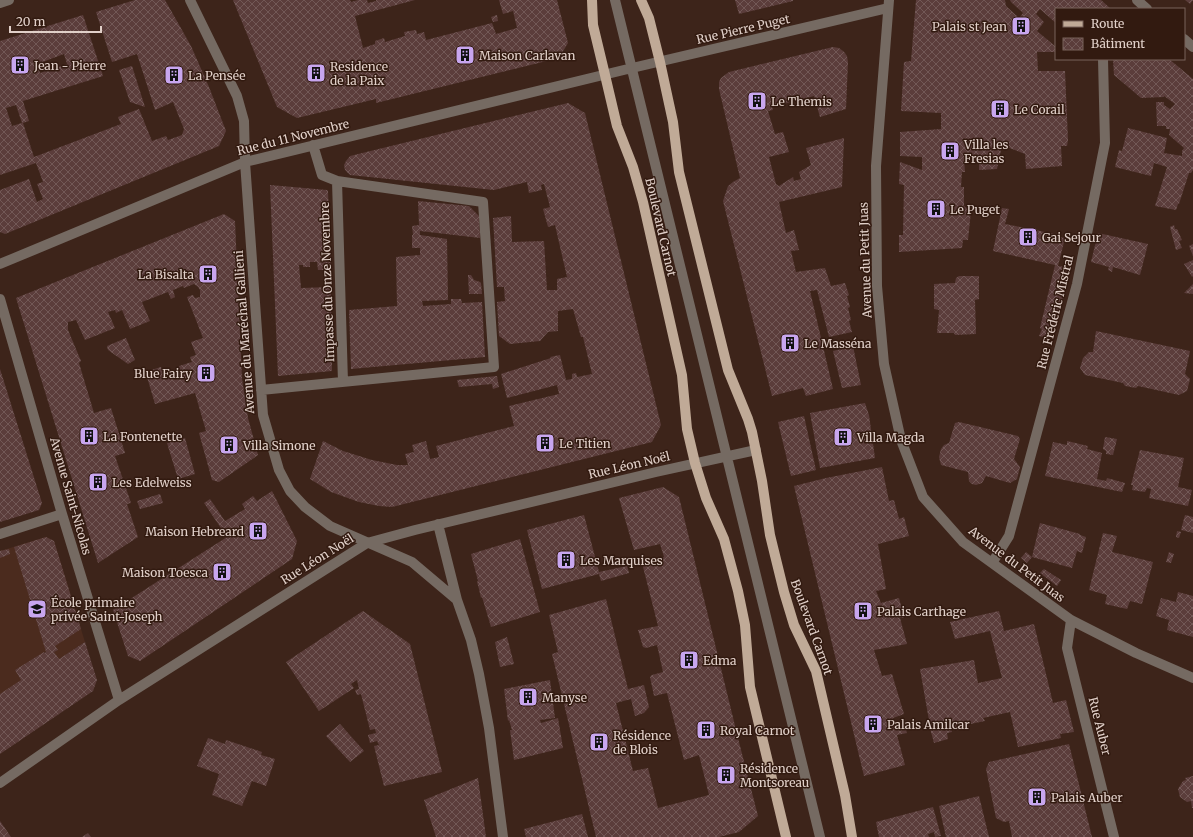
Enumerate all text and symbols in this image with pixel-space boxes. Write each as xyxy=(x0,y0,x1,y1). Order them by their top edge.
scale bar xyxy=(10,8,101,34)
legend xyxy=(1055,8,1185,60)
street label: Rue Pierre Puget xyxy=(695,11,791,47)
text: 20 m xyxy=(16,14,45,29)
building icon: Palais st Jean xyxy=(1010,15,1032,37)
text: Route xyxy=(1091,16,1124,31)
place label: Palais st Jean xyxy=(932,19,1007,34)
text: Bâtiment xyxy=(1091,36,1145,51)
building icon: Maison Carlavan xyxy=(454,44,476,66)
place label: Maison Carlavan xyxy=(479,48,576,63)
building icon: Jean - Pierre xyxy=(9,54,31,76)
place label: Jean - Pierre xyxy=(33,58,106,73)
place label: Residence de la Paix xyxy=(330,59,388,88)
building icon: Residence de la Paix xyxy=(305,62,327,84)
building icon: La Pensée xyxy=(163,64,185,86)
place label: La Pensée xyxy=(188,68,246,83)
building icon: Le Themis xyxy=(746,90,768,112)
place label: Le Themis xyxy=(771,94,832,109)
building icon: Le Corail xyxy=(989,98,1011,120)
place label: Le Corail xyxy=(1014,102,1065,117)
street label: Rue du 11 Novembre xyxy=(235,116,351,158)
place label: Villa les Fresias xyxy=(963,137,1009,166)
building icon: Villa les Fresias xyxy=(939,140,961,162)
street label: Boulevard Carnot xyxy=(642,176,680,278)
building icon: Le Puget xyxy=(925,198,947,220)
street label: Impasse du Onze Novembre xyxy=(317,202,337,362)
street label: Avenue du Petit Juas xyxy=(855,202,875,319)
place label: Le Puget xyxy=(950,202,1000,217)
building icon: Gai Sejour xyxy=(1017,226,1039,248)
place label: Gai Sejour xyxy=(1042,230,1101,245)
street label: Avenue du Maréchal Gallieni xyxy=(231,250,257,415)
street label: Rue Frédéric Mistral xyxy=(1034,253,1076,371)
building icon: La Bisalta xyxy=(197,263,219,285)
place label: La Bisalta xyxy=(138,267,195,282)
building icon: Le Masséna xyxy=(779,332,801,354)
place label: Le Masséna xyxy=(804,336,872,351)
building icon: Blue Fairy xyxy=(195,362,217,384)
place label: Blue Fairy xyxy=(134,366,192,381)
building icon: La Fontenette xyxy=(78,425,100,447)
building icon: Villa Magda xyxy=(832,426,854,448)
place label: La Fontenette xyxy=(103,429,182,444)
place label: Villa Magda xyxy=(856,430,925,445)
building icon: Le Titien xyxy=(534,432,556,454)
building icon: Villa Simone xyxy=(218,434,240,456)
street label: Avenue Saint-Nicolas xyxy=(47,435,95,557)
place label: Le Titien xyxy=(559,436,611,451)
place label: Villa Simone xyxy=(242,438,315,453)
street label: Rue Léon Noël xyxy=(587,448,671,482)
building icon: Les Edelweiss xyxy=(87,471,109,493)
place label: Les Edelweiss xyxy=(112,475,192,490)
building icon: Maison Hebreard xyxy=(247,520,269,542)
street label: Avenue du Petit Juas xyxy=(965,522,1068,605)
place label: Maison Hebreard xyxy=(145,524,244,539)
street label: Rue Léon Noël xyxy=(278,530,356,587)
building icon: Les Marquises xyxy=(555,549,577,571)
place label: Les Marquises xyxy=(580,553,663,568)
building icon: Maison Toesca xyxy=(211,561,233,583)
place label: Maison Toesca xyxy=(122,565,209,580)
street label: Boulevard Carnot xyxy=(788,577,836,677)
place label: École primaire privée Saint-Joseph xyxy=(51,595,163,624)
school or university icon: École primaire privée Saint-Joseph xyxy=(26,598,48,620)
building icon: Palais Carthage xyxy=(852,600,874,622)
place label: Palais Carthage xyxy=(877,604,966,619)
building icon: Edma xyxy=(678,649,700,671)
place label: Edma xyxy=(703,653,737,668)
building icon: Manyse xyxy=(517,686,539,708)
place label: Manyse xyxy=(542,690,587,705)
street label: Rue Auber xyxy=(1086,695,1115,757)
building icon: Palais Amilcar xyxy=(862,713,884,735)
place label: Palais Amilcar xyxy=(887,717,970,732)
building icon: Royal Carnot xyxy=(695,719,717,741)
place label: Royal Carnot xyxy=(720,723,795,738)
place label: Résidence de Blois xyxy=(613,728,671,757)
building icon: Résidence de Blois xyxy=(588,731,610,753)
place label: Résidence Montsoreau xyxy=(740,761,810,790)
building icon: Résidence Montsoreau xyxy=(715,764,737,786)
building icon: Palais Auber xyxy=(1026,786,1048,808)
place label: Palais Auber xyxy=(1051,790,1123,805)

